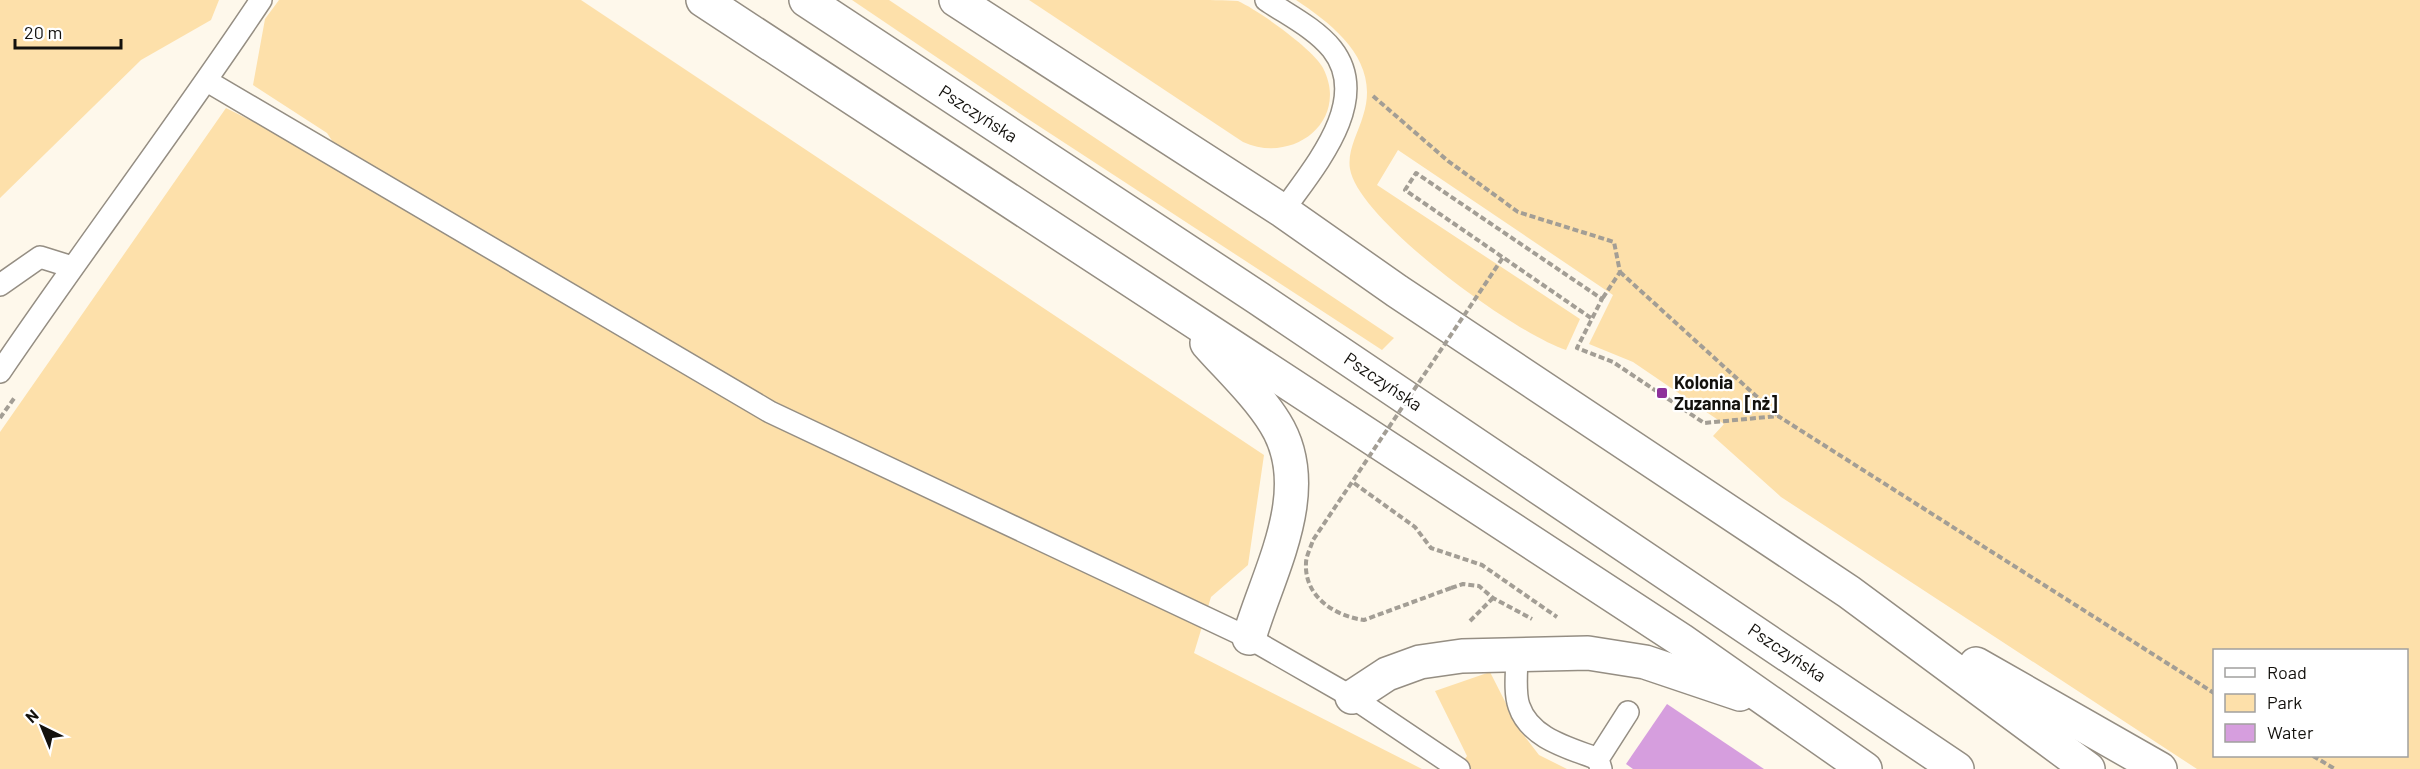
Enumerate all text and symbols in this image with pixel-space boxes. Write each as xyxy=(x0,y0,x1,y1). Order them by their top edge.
scale bar xyxy=(15,12,122,50)
text: 20 m xyxy=(24,21,62,43)
street label: Pszczyńska xyxy=(935,80,1022,147)
street label: Pszczyńska xyxy=(1340,347,1427,415)
place label: Kolonia Zuzanna [nż] xyxy=(1674,371,1778,414)
marker: Kolonia Zuzanna [nż] xyxy=(1655,386,1669,400)
street label: Pszczyńska xyxy=(1744,618,1831,686)
legend xyxy=(2213,649,2408,757)
text: Road xyxy=(2267,661,2307,683)
text: Park xyxy=(2267,691,2302,713)
north arrow xyxy=(12,697,72,757)
text: N xyxy=(21,705,42,726)
text: Water xyxy=(2267,721,2314,743)

